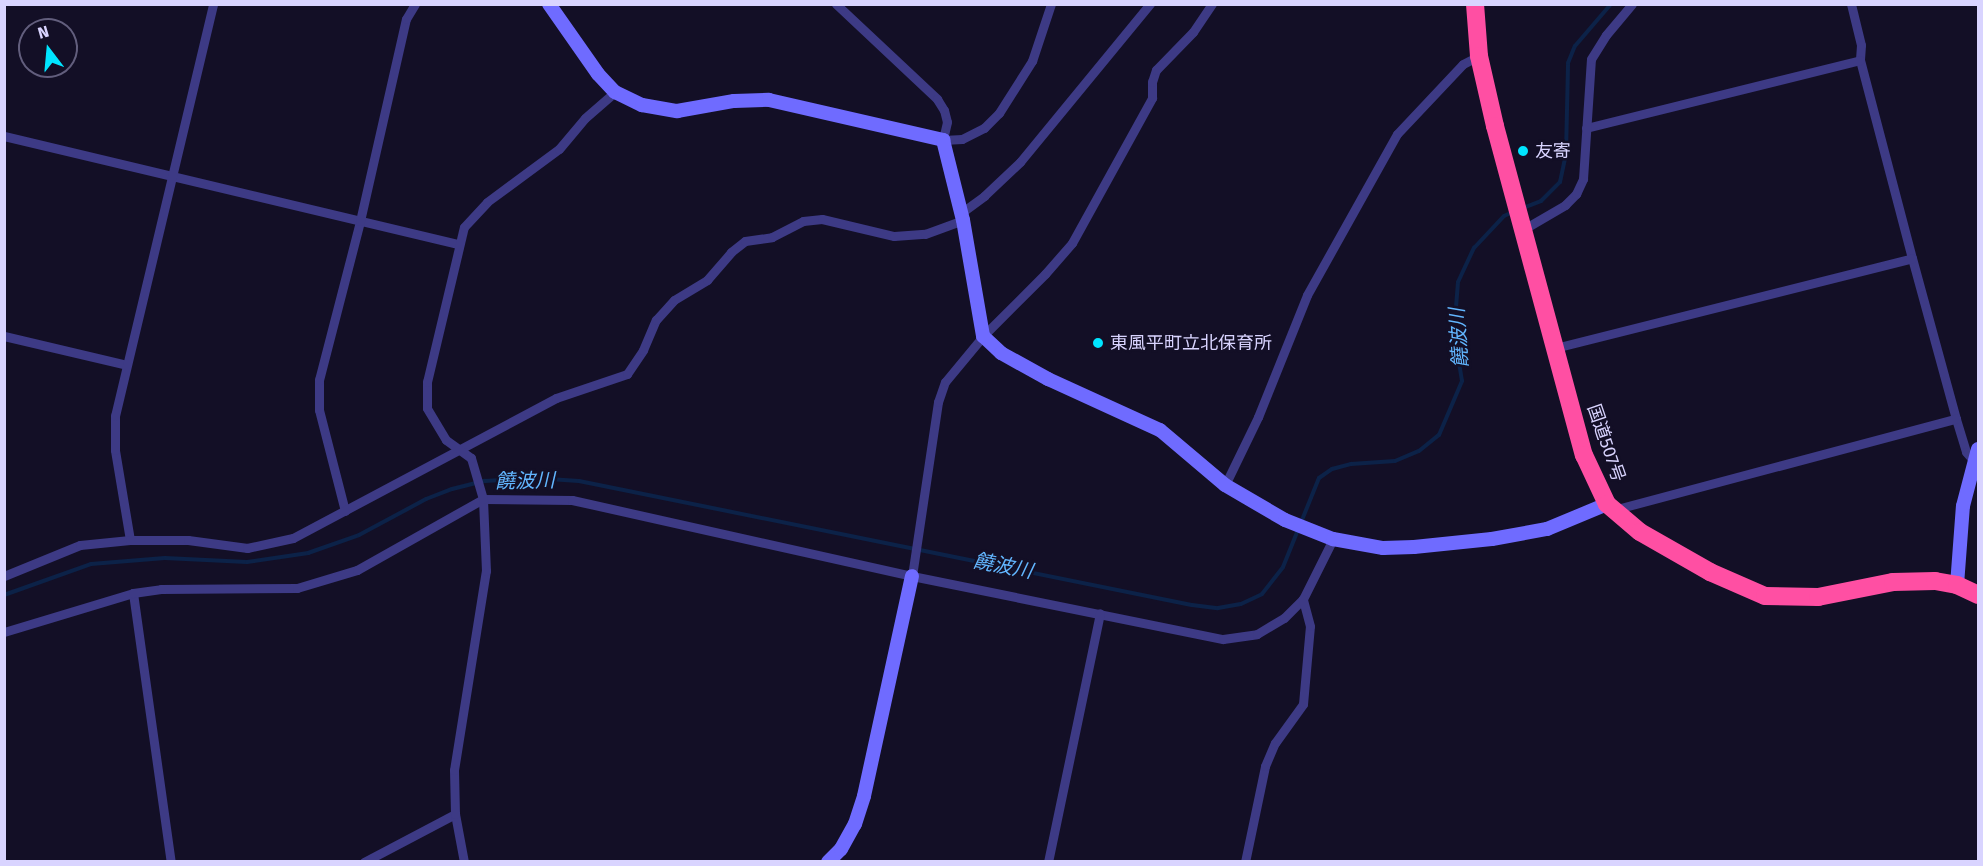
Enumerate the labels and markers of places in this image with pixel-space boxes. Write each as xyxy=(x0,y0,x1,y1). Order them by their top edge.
place label: 友寄 xyxy=(1535,140,1571,162)
marker: 友寄 xyxy=(1516,144,1530,158)
place label: 東風平町立北保育所 xyxy=(1110,332,1272,354)
marker: 東風平町立北保育所 xyxy=(1091,336,1105,350)

